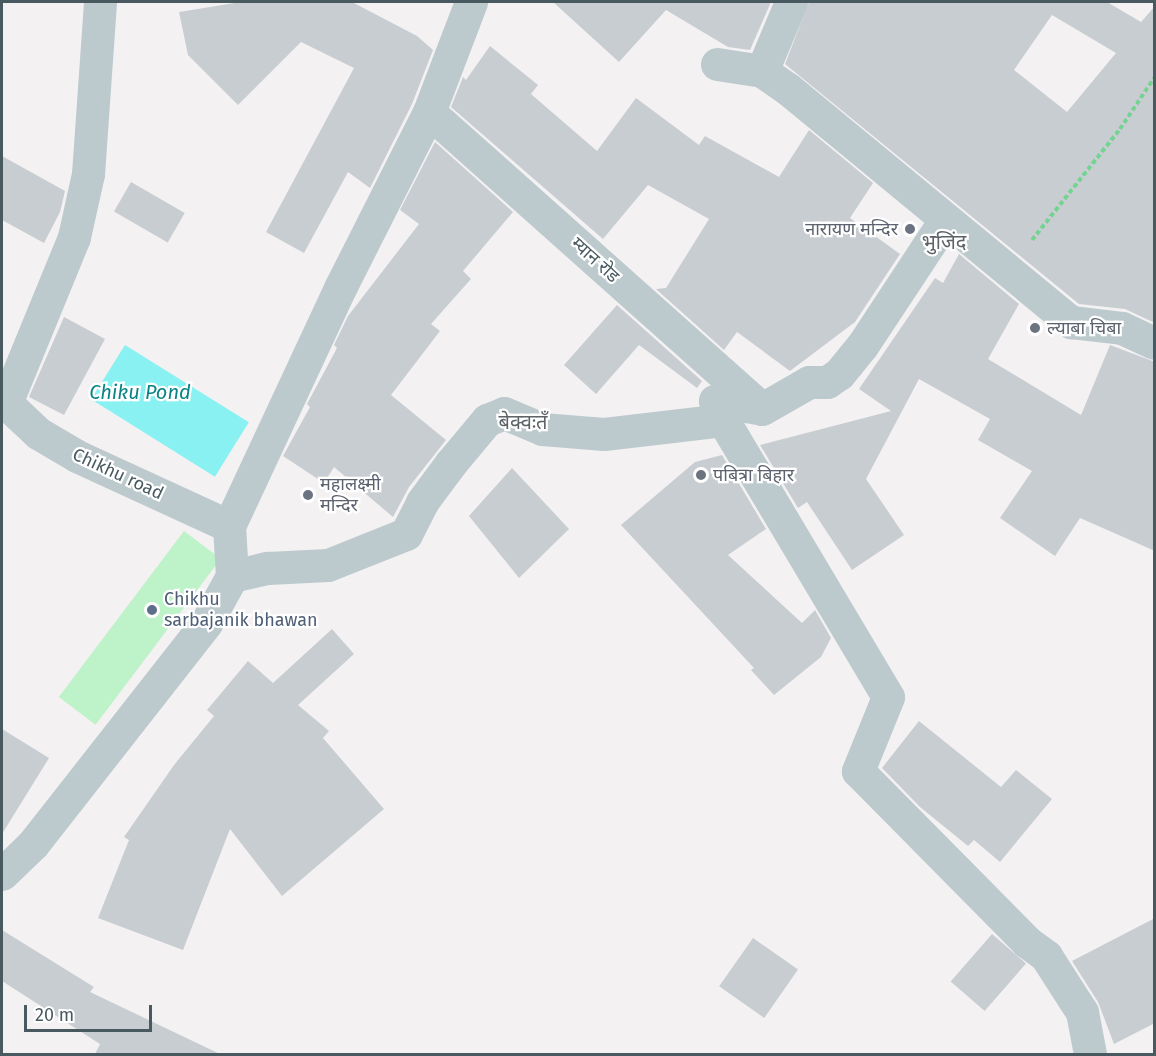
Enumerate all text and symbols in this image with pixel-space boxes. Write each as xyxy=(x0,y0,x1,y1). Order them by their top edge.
place label: नारायण मन्दिर xyxy=(805,218,898,240)
marker: नारायण मन्दिर xyxy=(903,222,917,236)
district label: भुजिंद xyxy=(922,230,966,254)
street label: म्यान रोड xyxy=(566,233,624,287)
place label: ल्याबा चिबा xyxy=(1047,317,1121,339)
marker: ल्याबा चिबा xyxy=(1028,321,1042,335)
water label: Chiku Pond xyxy=(89,380,191,404)
district label: बेक्वःतँ xyxy=(499,410,547,434)
street label: Chikhu road xyxy=(69,444,167,504)
place label: पबित्रा बिहार xyxy=(713,464,794,486)
marker: पबित्रा बिहार xyxy=(694,468,708,482)
place label: महालक्ष्मी मन्दिर xyxy=(320,474,381,516)
marker: महालक्ष्मी मन्दिर xyxy=(301,488,315,502)
place label: Chikhu sarbajanik bhawan xyxy=(164,589,318,632)
marker: Chikhu sarbajanik bhawan xyxy=(145,603,159,617)
scale bar xyxy=(27,993,154,1031)
text: 20 m xyxy=(35,1004,74,1026)

